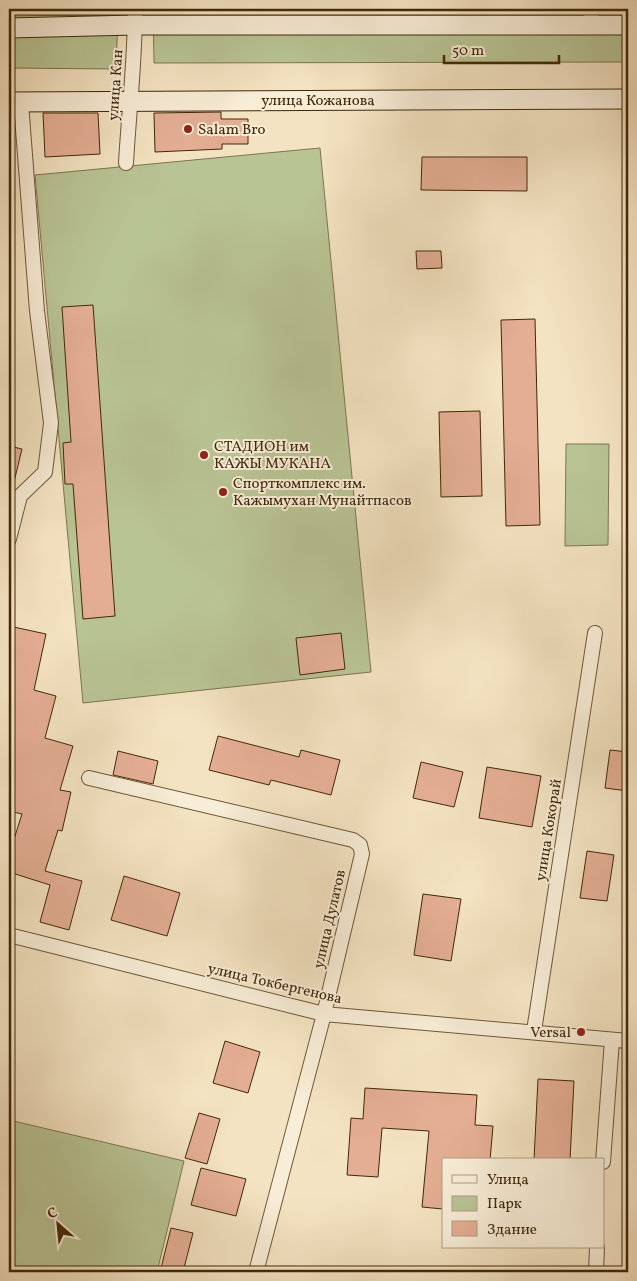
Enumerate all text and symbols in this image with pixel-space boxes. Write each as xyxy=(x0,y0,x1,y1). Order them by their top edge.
scale bar xyxy=(444,32,560,64)
text: 50 m xyxy=(452,41,484,62)
street label: улица Кан xyxy=(104,49,129,122)
street label: улица Кожанова xyxy=(261,91,375,112)
place label: Salam Bro xyxy=(198,120,266,141)
marker: Salam Bro xyxy=(182,123,194,135)
place label: СТАДИОН им КАЖЫ МУКАНА xyxy=(214,437,332,475)
marker: СТАДИОН им КАЖЫ МУКАНА xyxy=(198,449,210,461)
place label: Спорткомплекс им. Кажымухан Мунайтпасов xyxy=(233,474,412,512)
marker: Спорткомплекс им. Кажымухан Мунайтпасов xyxy=(217,486,229,498)
street label: улица Кокорай xyxy=(531,778,568,883)
street label: улица Дулатов xyxy=(309,868,352,971)
street label: улица Токбергенова xyxy=(205,959,344,1010)
place label: Versal xyxy=(530,1023,571,1044)
marker: Versal xyxy=(575,1026,587,1038)
legend xyxy=(442,1158,604,1248)
text: Улица xyxy=(487,1170,529,1191)
text: Парк xyxy=(487,1194,522,1215)
north arrow xyxy=(32,1198,82,1248)
text: С xyxy=(44,1203,61,1224)
text: Здание xyxy=(487,1220,537,1241)

